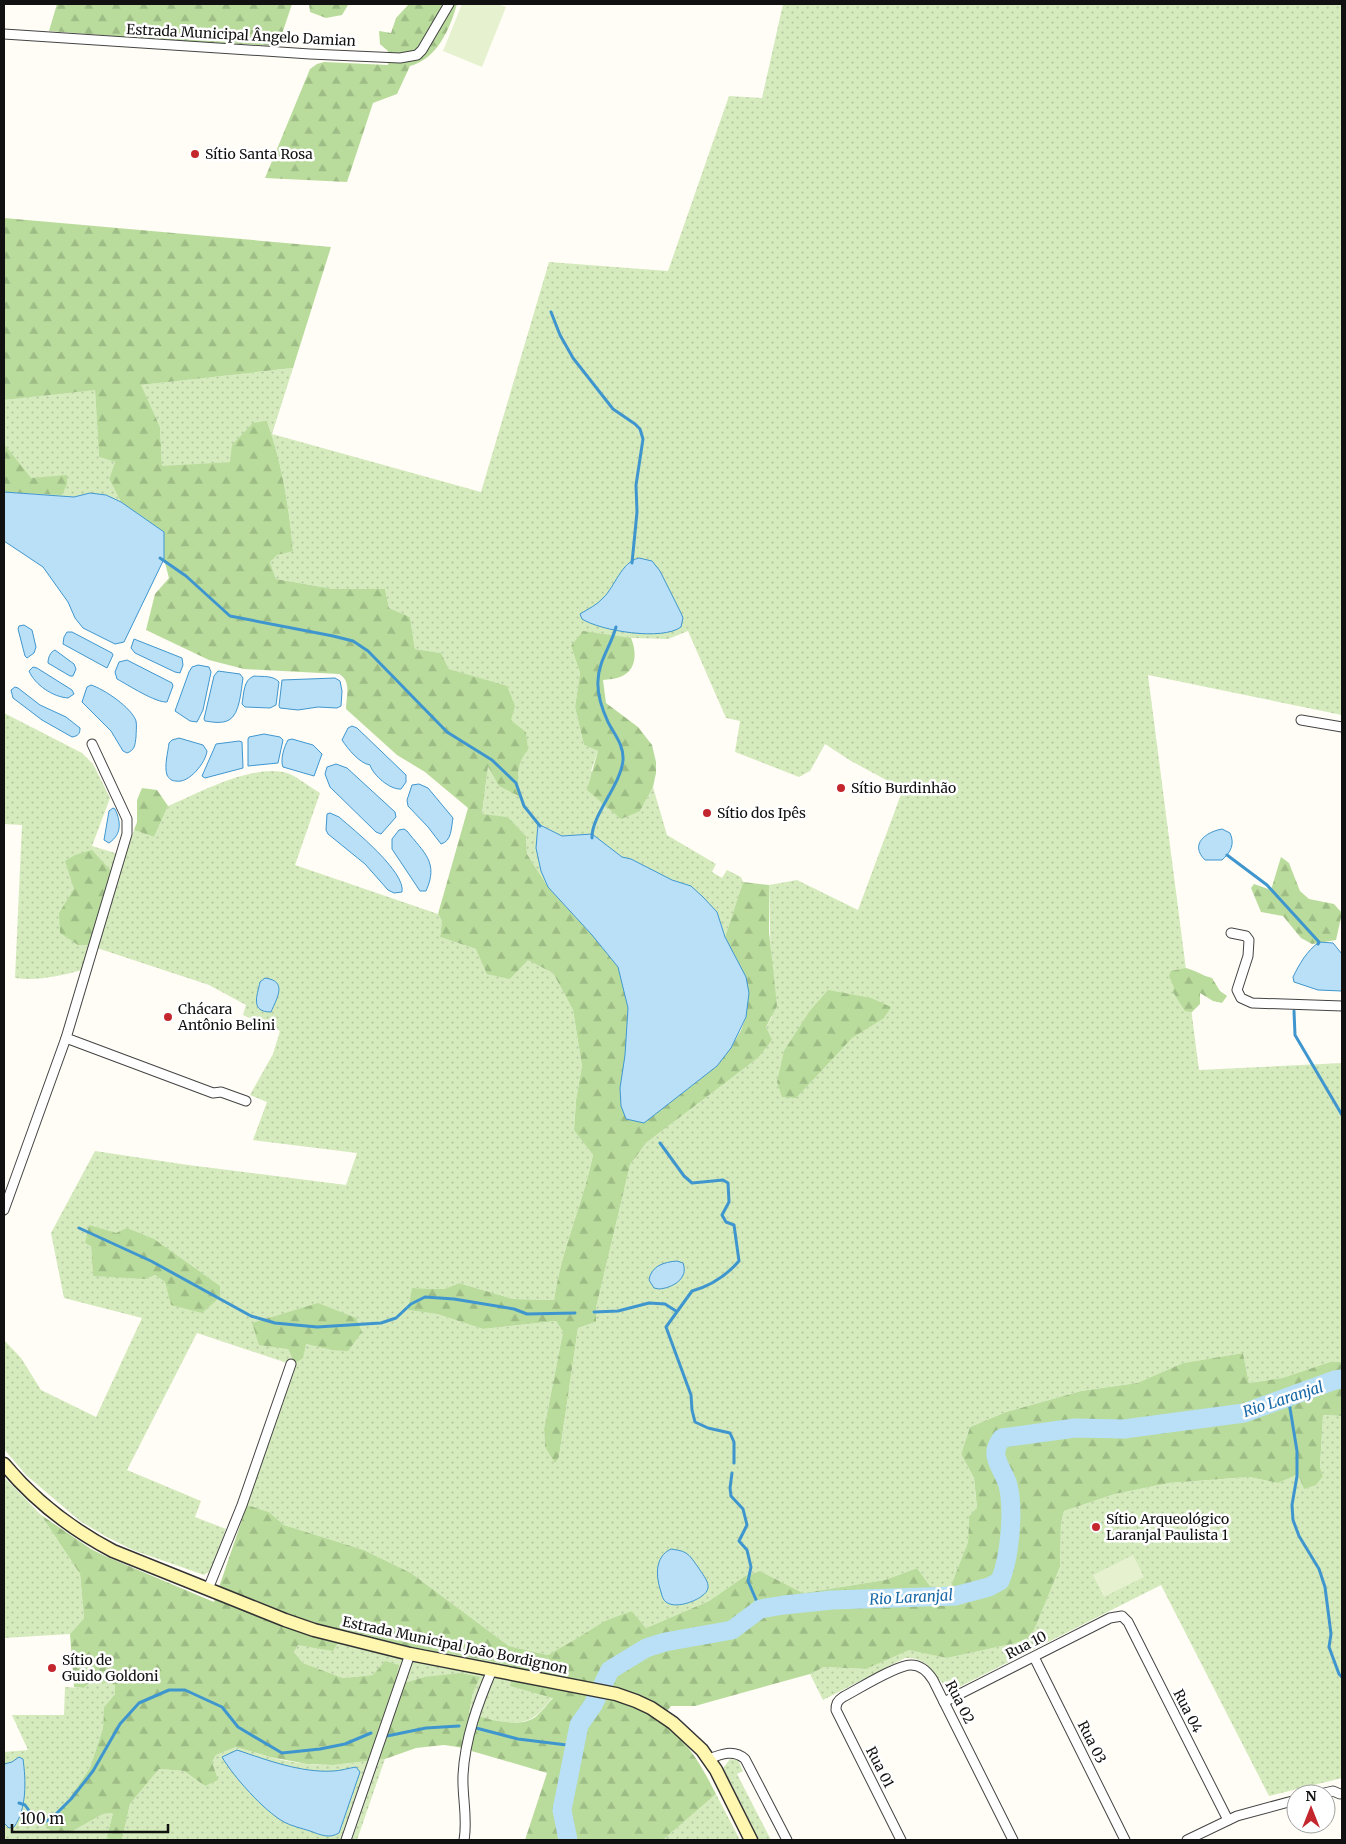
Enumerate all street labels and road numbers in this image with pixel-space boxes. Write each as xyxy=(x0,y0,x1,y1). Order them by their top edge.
street label: Estrada Municipal Ângelo Damian xyxy=(126,20,356,50)
street label: Estrada Municipal João Bordignon xyxy=(341,1612,569,1678)
street label: Rua 10 xyxy=(1002,1627,1050,1663)
street label: Rua 02 xyxy=(942,1677,978,1727)
street label: Rua 04 xyxy=(1169,1686,1207,1736)
street label: Rua 03 xyxy=(1074,1718,1110,1766)
street label: Rua 01 xyxy=(862,1743,898,1791)

